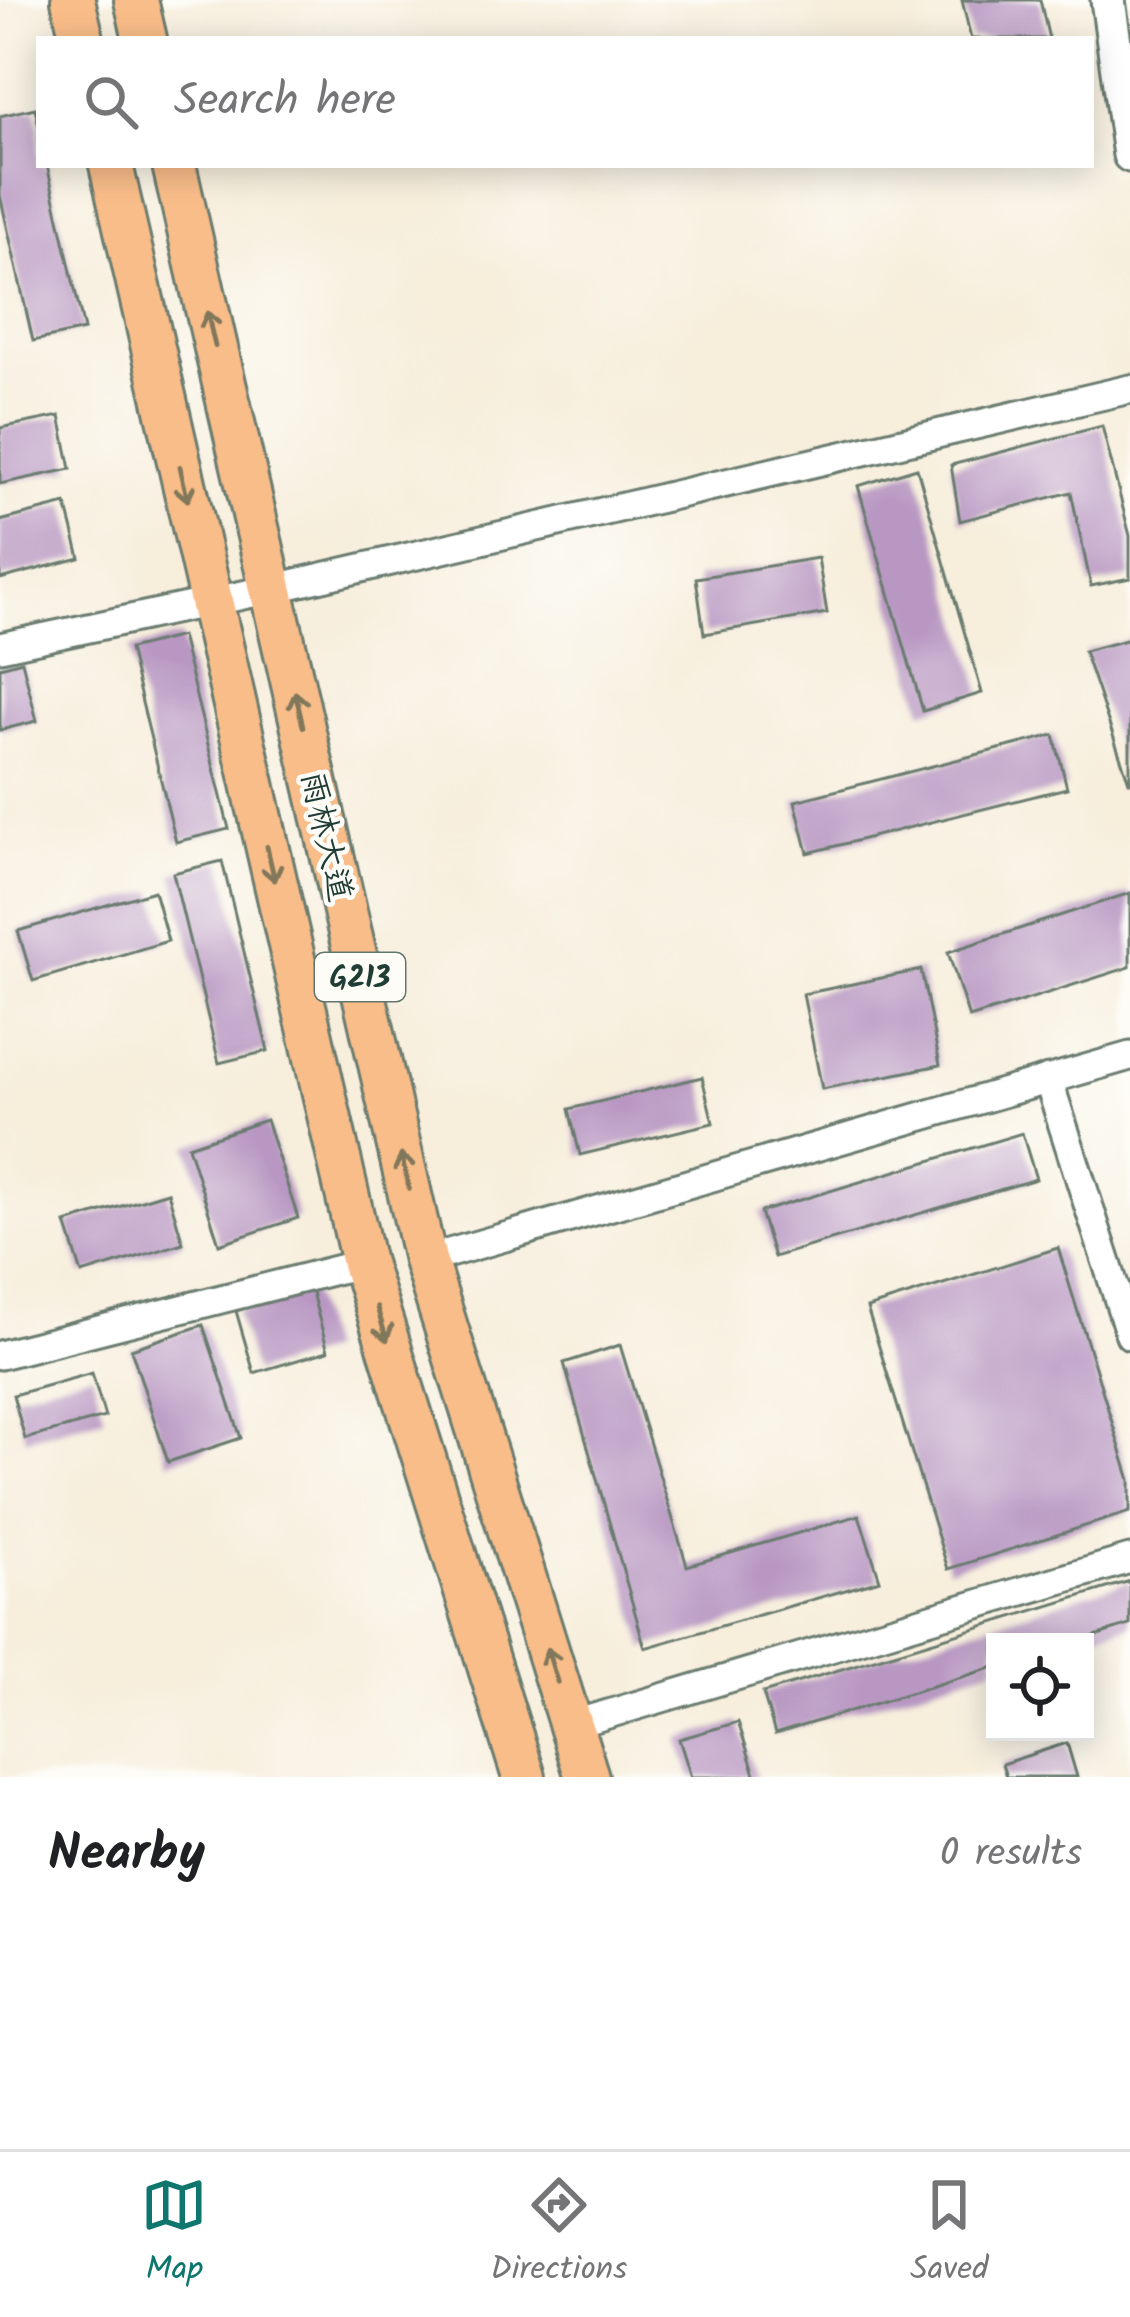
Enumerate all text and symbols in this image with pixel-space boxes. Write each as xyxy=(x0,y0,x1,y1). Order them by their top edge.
search box xyxy=(36,36,1094,168)
text: Search here xyxy=(174,66,396,138)
icon: search xyxy=(78,69,144,135)
one-way arrow xyxy=(199,311,222,349)
one-way arrow xyxy=(174,464,196,502)
one-way arrow xyxy=(286,691,309,729)
street label: 雨林大道 xyxy=(284,767,365,907)
one-way arrow xyxy=(261,844,283,882)
road number: G213 xyxy=(315,953,405,1001)
one-way arrow xyxy=(393,1153,415,1191)
one-way arrow xyxy=(372,1305,394,1343)
map controls xyxy=(986,1633,1094,1741)
button: locate xyxy=(986,1633,1094,1741)
one-way arrow xyxy=(540,1647,562,1685)
text: Nearby xyxy=(48,1815,205,1896)
text: 0 results xyxy=(940,1824,1082,1886)
tab: Map xyxy=(141,2172,207,2297)
tab: Directions xyxy=(490,2172,627,2297)
tab: Saved xyxy=(910,2172,989,2297)

